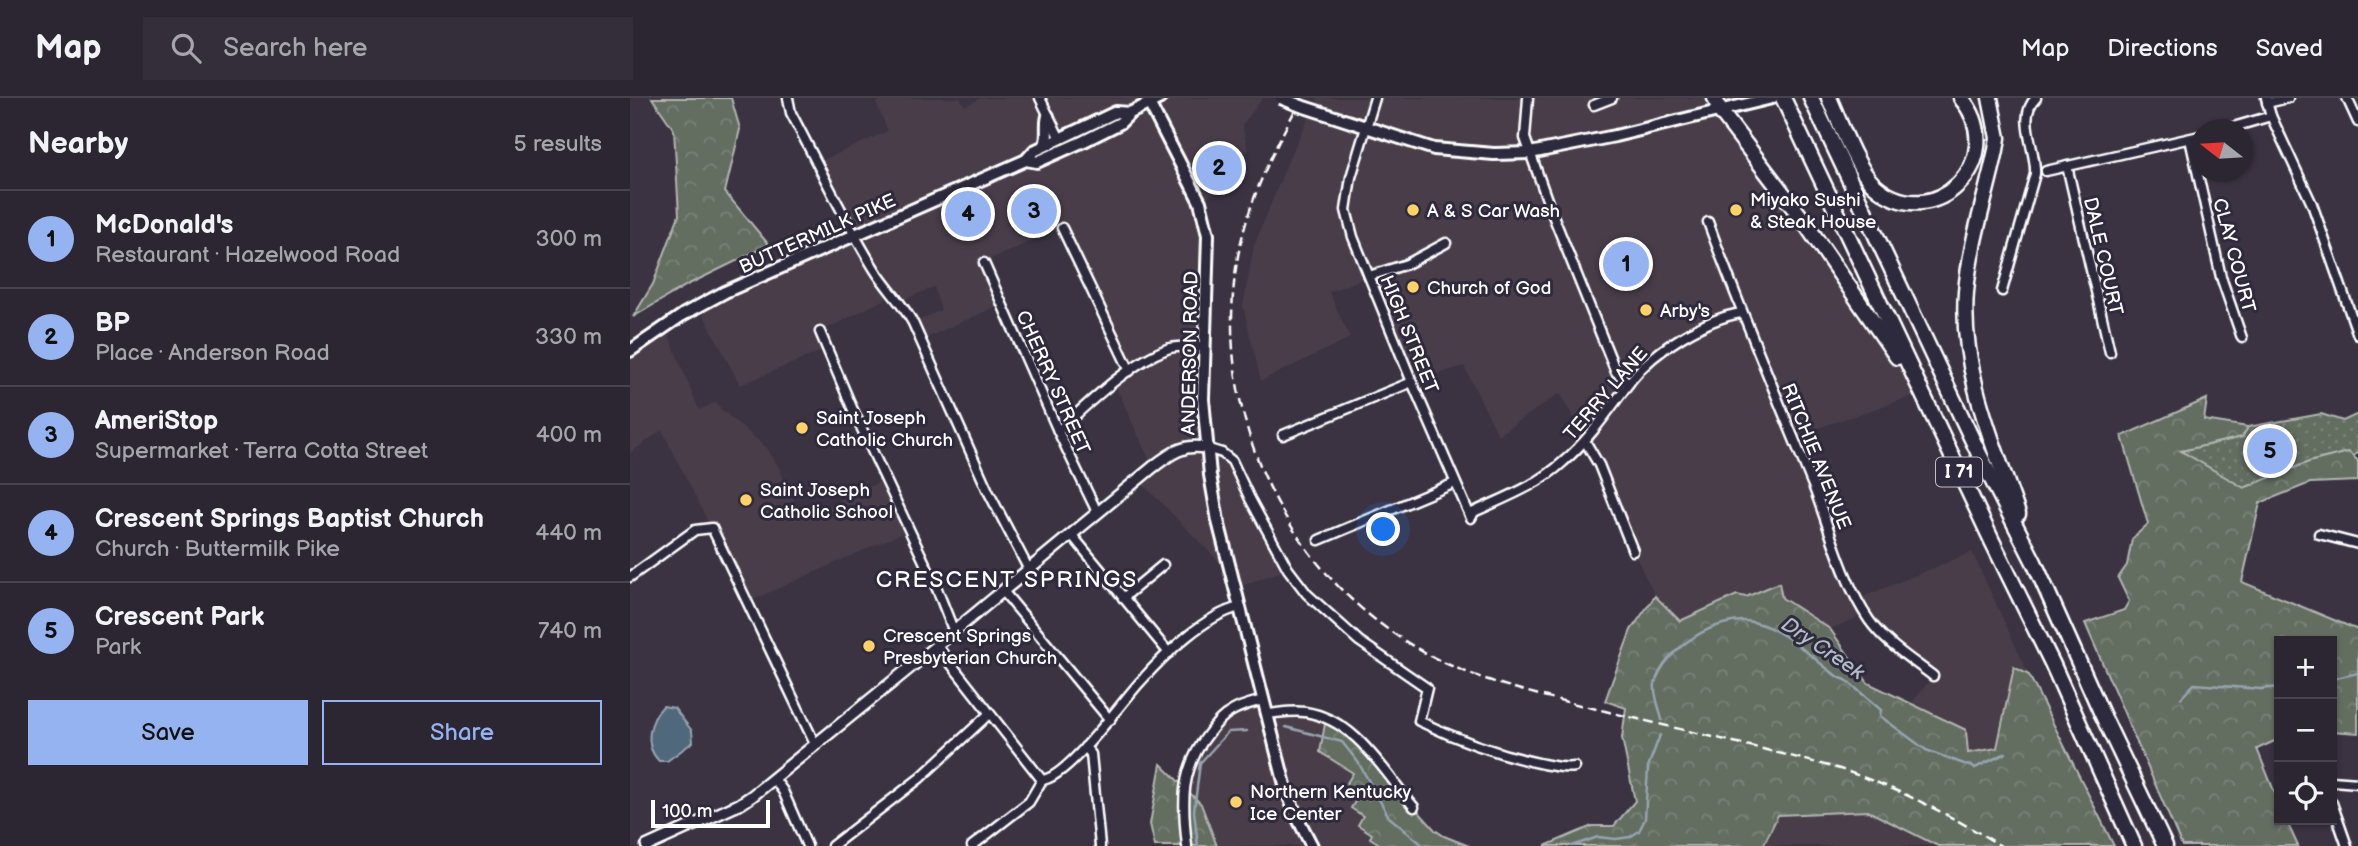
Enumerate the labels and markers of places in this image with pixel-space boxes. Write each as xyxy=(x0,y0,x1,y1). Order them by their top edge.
pin: 2 xyxy=(1196,142,1242,194)
pin: 3 xyxy=(1011,185,1057,237)
pin: 4 xyxy=(945,188,991,240)
place label: Miyako Sushi & Steak House xyxy=(1750,189,1876,234)
place label: A & S Car Wash xyxy=(1427,200,1560,223)
marker: A & S Car Wash xyxy=(1405,202,1421,218)
marker: Miyako Sushi & Steak House xyxy=(1728,202,1744,218)
pin: 1 xyxy=(1603,238,1649,290)
place label: Church of God xyxy=(1427,277,1551,300)
marker: Church of God xyxy=(1405,279,1421,295)
place label: Arby's xyxy=(1660,300,1710,323)
marker: Arby's xyxy=(1638,302,1654,318)
place label: Saint Joseph Catholic Church xyxy=(816,407,953,452)
marker: Saint Joseph Catholic Church xyxy=(794,420,810,436)
pin: 5 xyxy=(2247,425,2293,477)
place label: Saint Joseph Catholic School xyxy=(760,479,893,524)
marker: Saint Joseph Catholic School xyxy=(738,492,754,508)
place label: Crescent Springs Presbyterian Church xyxy=(883,625,1057,670)
marker: Crescent Springs Presbyterian Church xyxy=(861,638,877,654)
place label: Northern Kentucky Ice Center xyxy=(1250,781,1412,826)
marker: Northern Kentucky Ice Center xyxy=(1228,794,1244,810)

